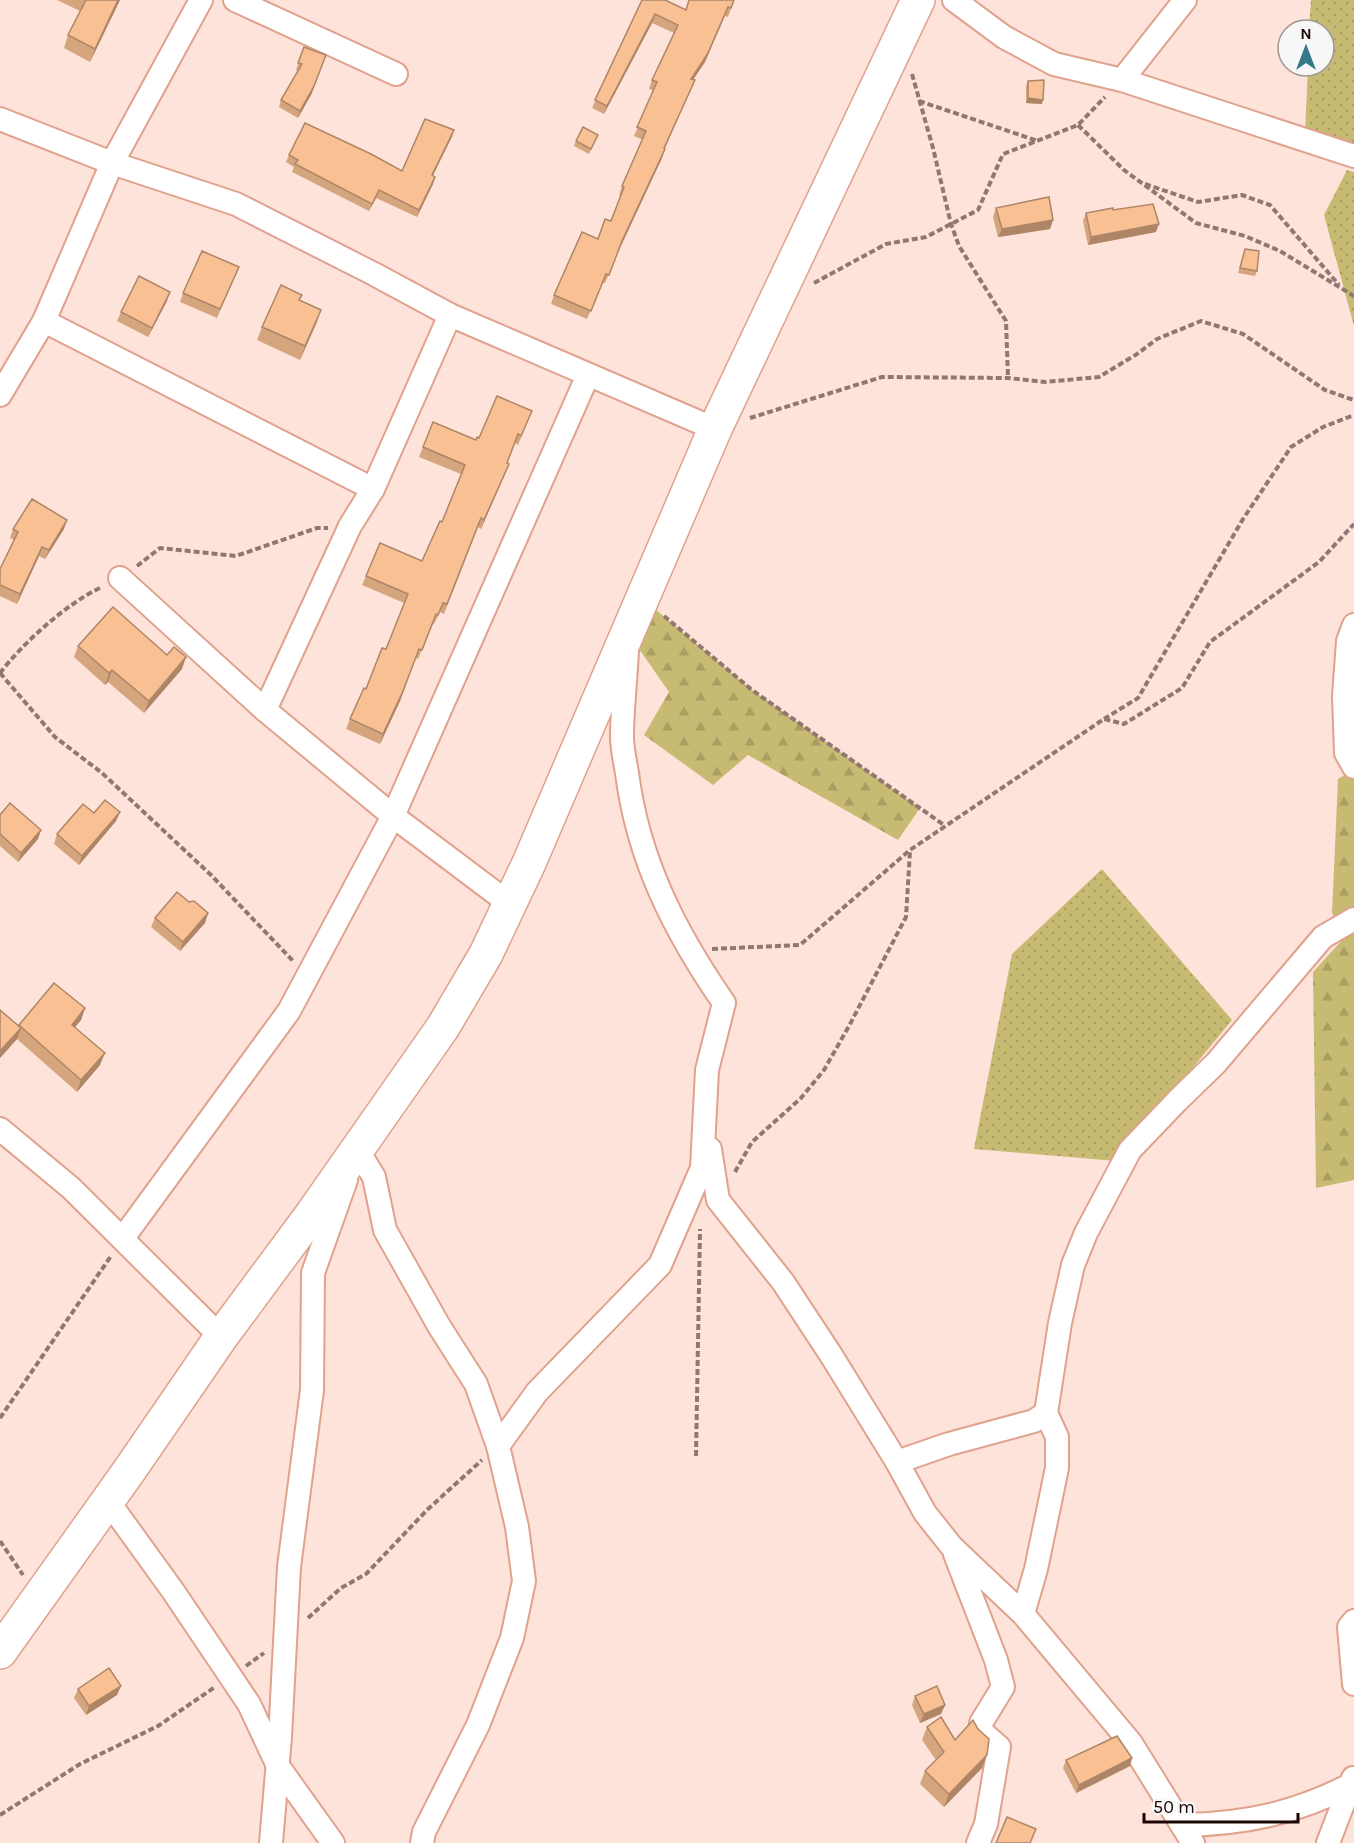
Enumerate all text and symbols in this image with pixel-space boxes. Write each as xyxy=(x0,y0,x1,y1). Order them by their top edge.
north arrow xyxy=(1276,18,1336,78)
text: N xyxy=(1300,24,1312,43)
scale bar xyxy=(1144,1786,1298,1824)
text: 50 m xyxy=(1153,1796,1195,1818)

